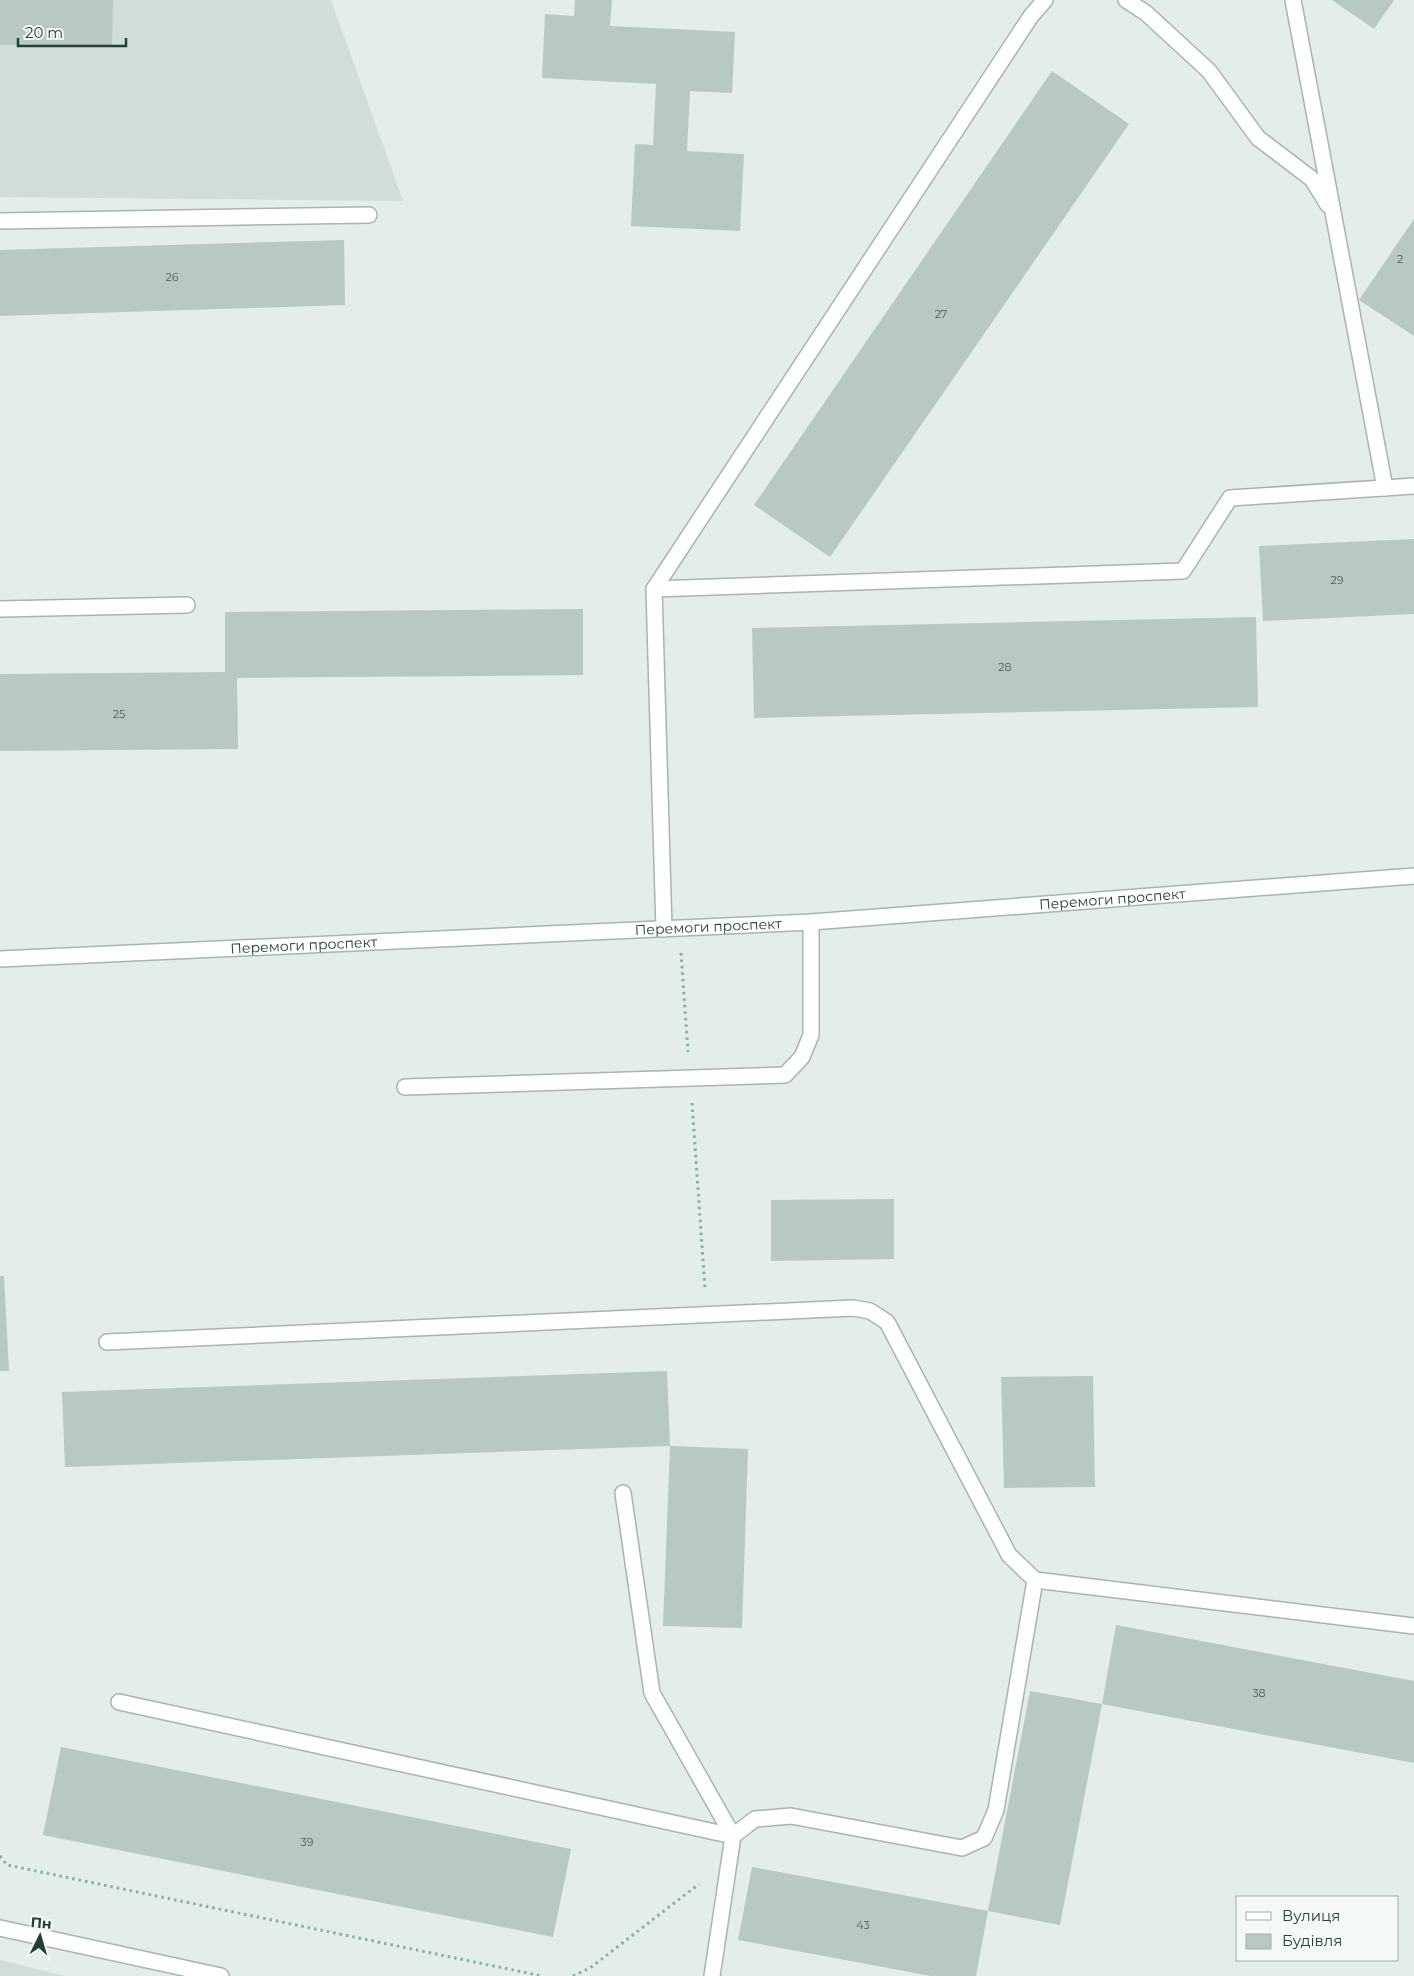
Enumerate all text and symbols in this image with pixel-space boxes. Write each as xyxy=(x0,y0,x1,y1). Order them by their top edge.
scale bar xyxy=(18,15,125,47)
text: 20 m xyxy=(25,23,63,42)
house number: 2 xyxy=(1397,252,1403,266)
house number: 26 xyxy=(166,270,179,284)
house number: 27 xyxy=(935,307,947,321)
house number: 29 xyxy=(1331,573,1344,587)
house number: 28 xyxy=(998,660,1012,674)
house number: 25 xyxy=(113,707,125,721)
street label: Перемоги проспект xyxy=(1038,884,1187,914)
street label: Перемоги проспект xyxy=(634,914,782,939)
street label: Перемоги проспект xyxy=(230,933,378,957)
house number: 38 xyxy=(1252,1686,1266,1700)
house number: 39 xyxy=(301,1835,314,1849)
legend xyxy=(1236,1896,1399,1961)
text: Вулиця xyxy=(1282,1906,1340,1925)
north arrow xyxy=(15,1911,65,1961)
text: Пн xyxy=(30,1913,52,1933)
house number: 43 xyxy=(856,1918,870,1932)
text: Будівля xyxy=(1282,1931,1342,1950)

